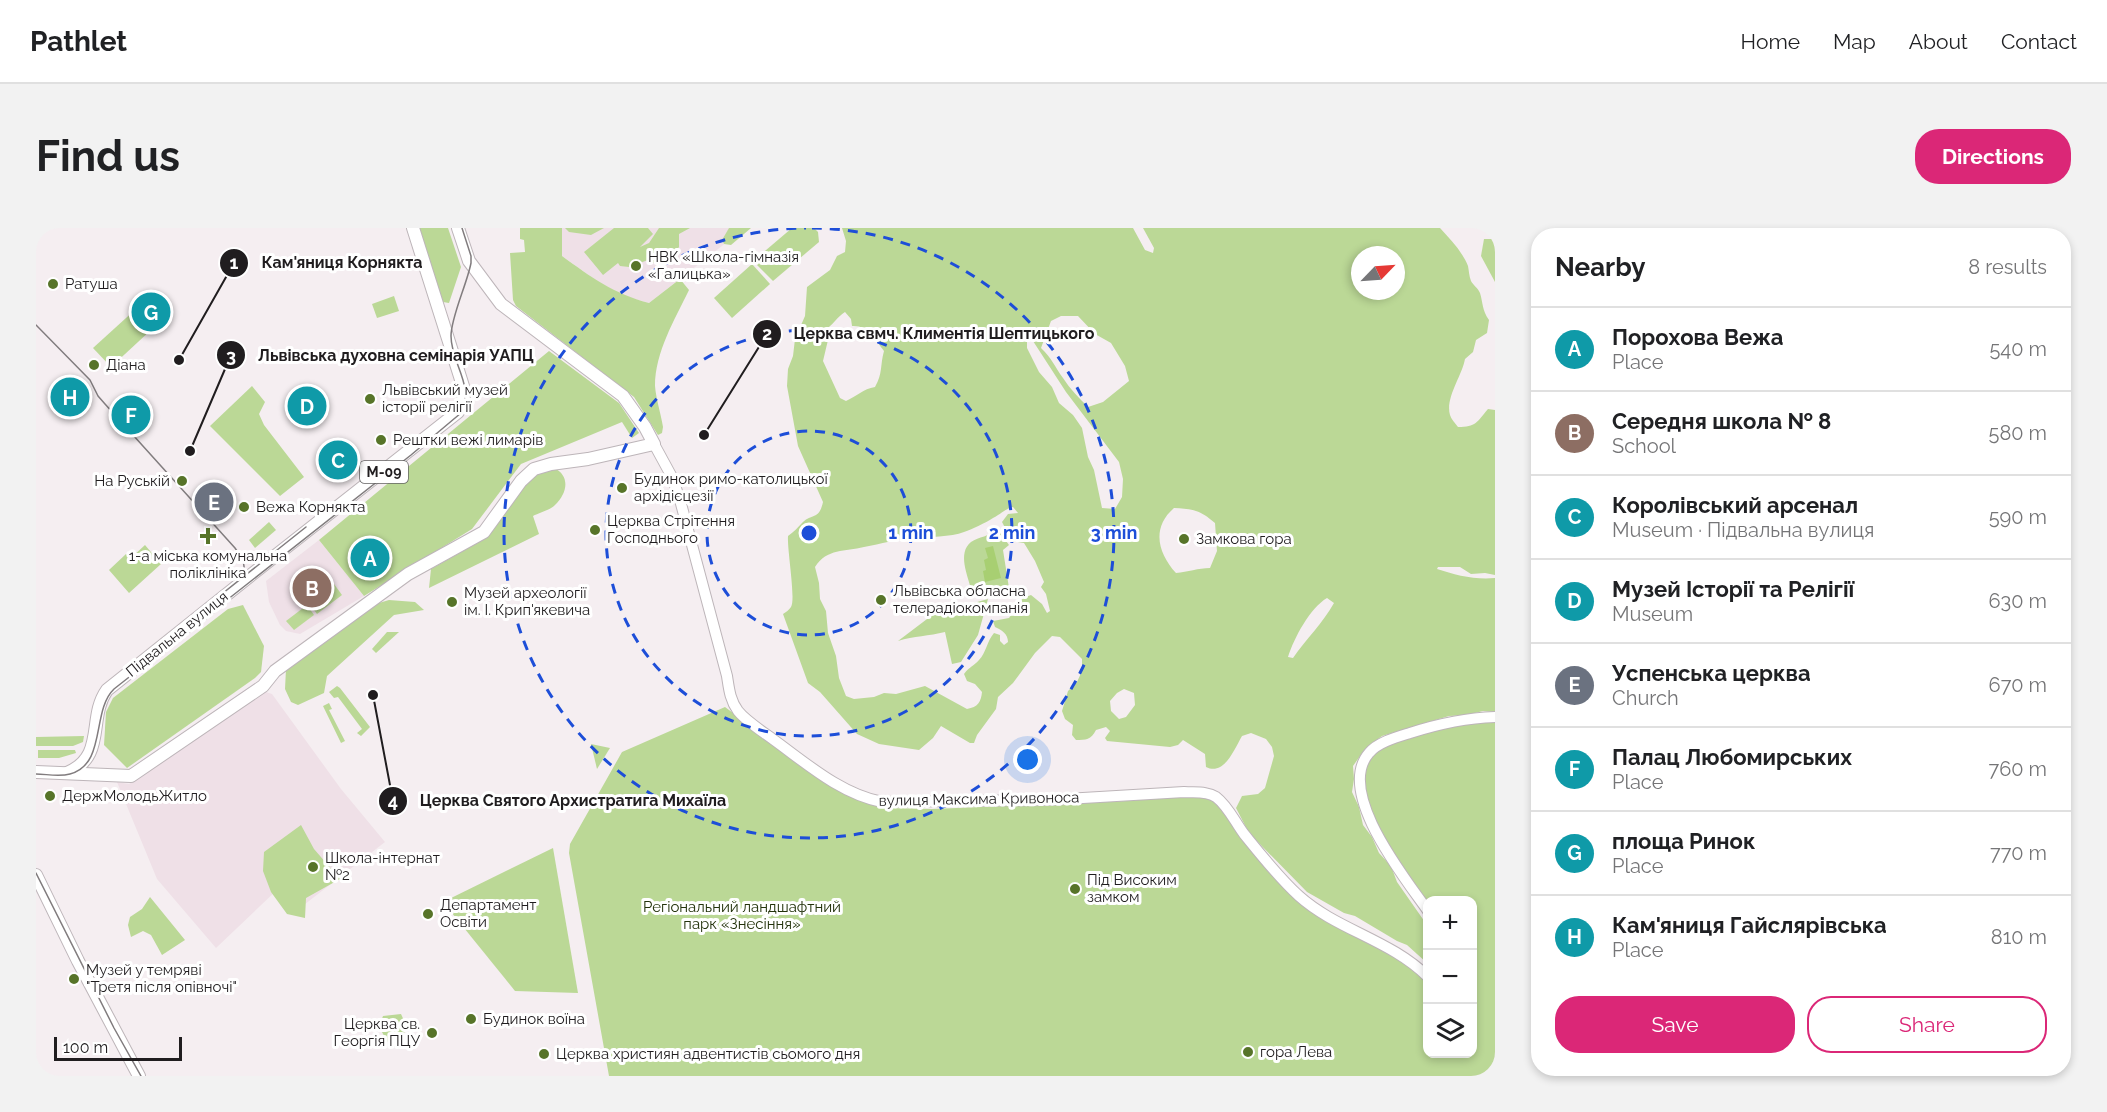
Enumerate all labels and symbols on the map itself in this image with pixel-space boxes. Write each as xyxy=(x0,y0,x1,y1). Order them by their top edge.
callout: Кам'яниця Корнякта xyxy=(219,246,434,280)
north arrow xyxy=(1351,246,1405,300)
place label: НВК «Школа-гімназія «Галицька» xyxy=(648,248,799,283)
text: 1 xyxy=(230,252,239,273)
text: Кам'яниця Корнякта xyxy=(262,253,422,272)
marker: НВК «Школа-гімназія «Галицька» xyxy=(629,259,643,273)
place label: Ратуша xyxy=(65,275,118,293)
marker: Ратуша xyxy=(46,277,60,291)
pin: G xyxy=(132,290,170,334)
callout: Церква свмч. Климентія Шептицького xyxy=(752,317,1107,351)
text: 2 xyxy=(762,323,772,344)
text: Церква свмч. Климентія Шептицького xyxy=(793,324,1095,343)
callout: Львівська духовна семінарія УАПЦ xyxy=(216,338,546,372)
text: 3 xyxy=(226,345,236,366)
text: Львівська духовна семінарія УАПЦ xyxy=(258,346,534,365)
place label: Діана xyxy=(106,356,146,374)
marker: Діана xyxy=(87,358,101,372)
pin: H xyxy=(51,374,90,420)
place label: Львівський музей історії релігії xyxy=(382,381,508,416)
pin: D xyxy=(288,384,326,429)
pin: F xyxy=(112,392,151,438)
marker: Львівський музей історії релігії xyxy=(363,392,377,406)
place label: Рештки вежі лимарів xyxy=(393,431,543,449)
marker: Рештки вежі лимарів xyxy=(374,433,388,447)
pin: C xyxy=(318,438,358,482)
road number: М-09 xyxy=(360,461,408,483)
place label: Будинок римо-католицької архідієцезії xyxy=(634,470,828,505)
place label: На Руській xyxy=(94,472,170,490)
marker: На Руській xyxy=(175,474,189,488)
pin: E xyxy=(194,480,234,524)
marker: Будинок римо-католицької архідієцезії xyxy=(615,481,629,495)
place label: Вежа Корнякта xyxy=(256,498,365,516)
marker: Вежа Корнякта xyxy=(237,500,251,514)
place label: Церква Стрітення Господнього xyxy=(607,512,735,547)
text: 1 min xyxy=(888,522,934,543)
text: 2 min xyxy=(989,522,1035,543)
text: 3 min xyxy=(1091,522,1137,543)
marker: Церква Стрітення Господнього xyxy=(588,523,602,537)
centre of rings xyxy=(799,523,819,543)
marker: 1-а міська комунальна поліклініка xyxy=(199,527,217,545)
place label: Замкова гора xyxy=(1196,530,1292,548)
marker: Замкова гора xyxy=(1177,532,1191,546)
pin: A xyxy=(350,536,390,580)
place label: 1-а міська комунальна поліклініка xyxy=(129,547,287,582)
pin: B xyxy=(292,566,332,610)
place label: Львівська обласна телерадіокомпанія xyxy=(893,582,1028,617)
place label: Музей археології ім. І. Крип'якевича xyxy=(464,584,590,619)
street label: Підвальна вулиця xyxy=(123,588,231,680)
marker: Львівська обласна телерадіокомпанія xyxy=(874,593,888,607)
marker: Музей археології ім. І. Крип'якевича xyxy=(445,595,459,609)
your location xyxy=(1013,745,1042,774)
callout: Церква Святого Архистратига Михаїла xyxy=(378,784,739,818)
place label: ДержМолодьЖитло xyxy=(62,787,207,805)
street label: вулиця Максима Кривоноса xyxy=(878,788,1080,810)
marker: ДержМолодьЖитло xyxy=(43,789,57,803)
text: 4 xyxy=(388,790,398,811)
text: Церква Святого Архистратига Михаїла xyxy=(420,791,726,810)
place label: Школа-інтернат №2 xyxy=(325,849,440,884)
marker: Школа-інтернат №2 xyxy=(306,860,320,874)
place label: Під Високим замком xyxy=(1087,871,1177,906)
marker: Під Високим замком xyxy=(1068,882,1082,896)
place label: Департамент Освіти xyxy=(440,896,537,931)
park label: Регіональний ландшафтний парк «Знесіння» xyxy=(643,898,841,933)
marker: Департамент Освіти xyxy=(421,907,435,921)
place label: Музей у темряві "Третя після опівночі" xyxy=(86,961,237,996)
marker: Музей у темряві "Третя після опівночі" xyxy=(67,972,81,986)
place label: Будинок воїна xyxy=(483,1010,585,1028)
marker: Будинок воїна xyxy=(464,1012,478,1026)
place label: Церква св. Георгія ПЦУ xyxy=(333,1015,421,1050)
marker: Церква св. Георгія ПЦУ xyxy=(425,1026,439,1040)
scale bar xyxy=(54,1034,182,1062)
place label: гора Лева xyxy=(1260,1043,1332,1061)
place label: Церква християн адвентистів сьомого дня xyxy=(556,1045,860,1063)
marker: гора Лева xyxy=(1241,1045,1255,1059)
marker: Церква християн адвентистів сьомого дня xyxy=(537,1047,551,1061)

